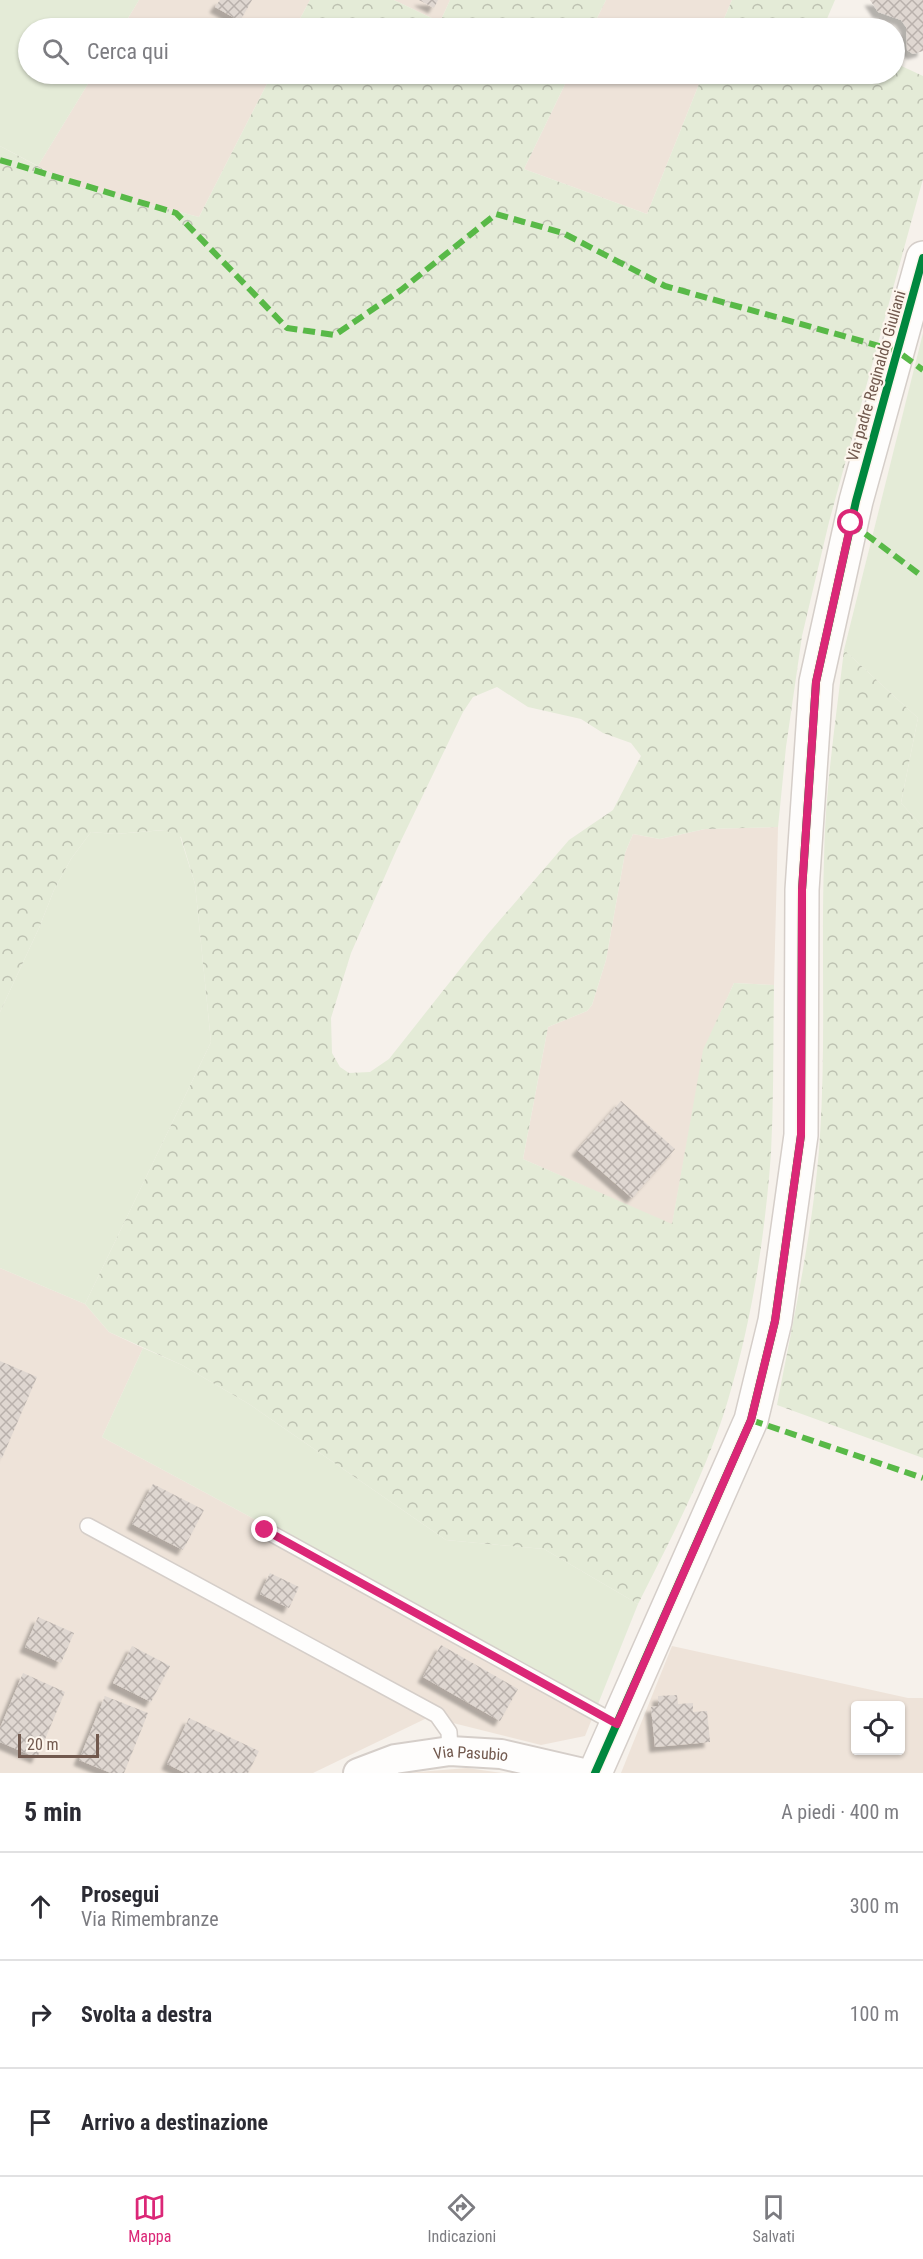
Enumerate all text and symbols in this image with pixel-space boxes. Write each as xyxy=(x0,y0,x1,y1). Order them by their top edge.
search box xyxy=(18,18,905,84)
icon: search xyxy=(39,35,72,68)
text: Cerca qui xyxy=(87,39,169,64)
street label: Via padre Reginaldo Giuliani xyxy=(842,288,910,464)
route start xyxy=(837,509,863,535)
route end xyxy=(251,1516,277,1542)
map controls xyxy=(851,1701,905,1755)
button: locate xyxy=(851,1701,905,1755)
scale bar xyxy=(18,1731,99,1758)
text: 20 m xyxy=(27,1735,59,1754)
street label: Via Pasubio xyxy=(432,1741,510,1765)
text: 5 min xyxy=(24,1797,82,1827)
text: A piedi · 400 m xyxy=(781,1800,899,1824)
text: Prosegui xyxy=(81,1882,159,1907)
icon: ahead xyxy=(24,1890,57,1923)
text: 300 m xyxy=(850,1894,899,1918)
text: Via Rimembranze xyxy=(81,1907,219,1931)
icon: right xyxy=(24,1998,57,2031)
text: Svolta a destra xyxy=(81,2002,212,2027)
text: 100 m xyxy=(850,2002,899,2026)
icon: arrive xyxy=(24,2106,57,2139)
text: Arrivo a destinazione xyxy=(81,2110,268,2135)
tab: Mappa xyxy=(128,2191,171,2246)
tab: Indicazioni xyxy=(428,2191,496,2246)
tab: Salvati xyxy=(752,2191,795,2246)

